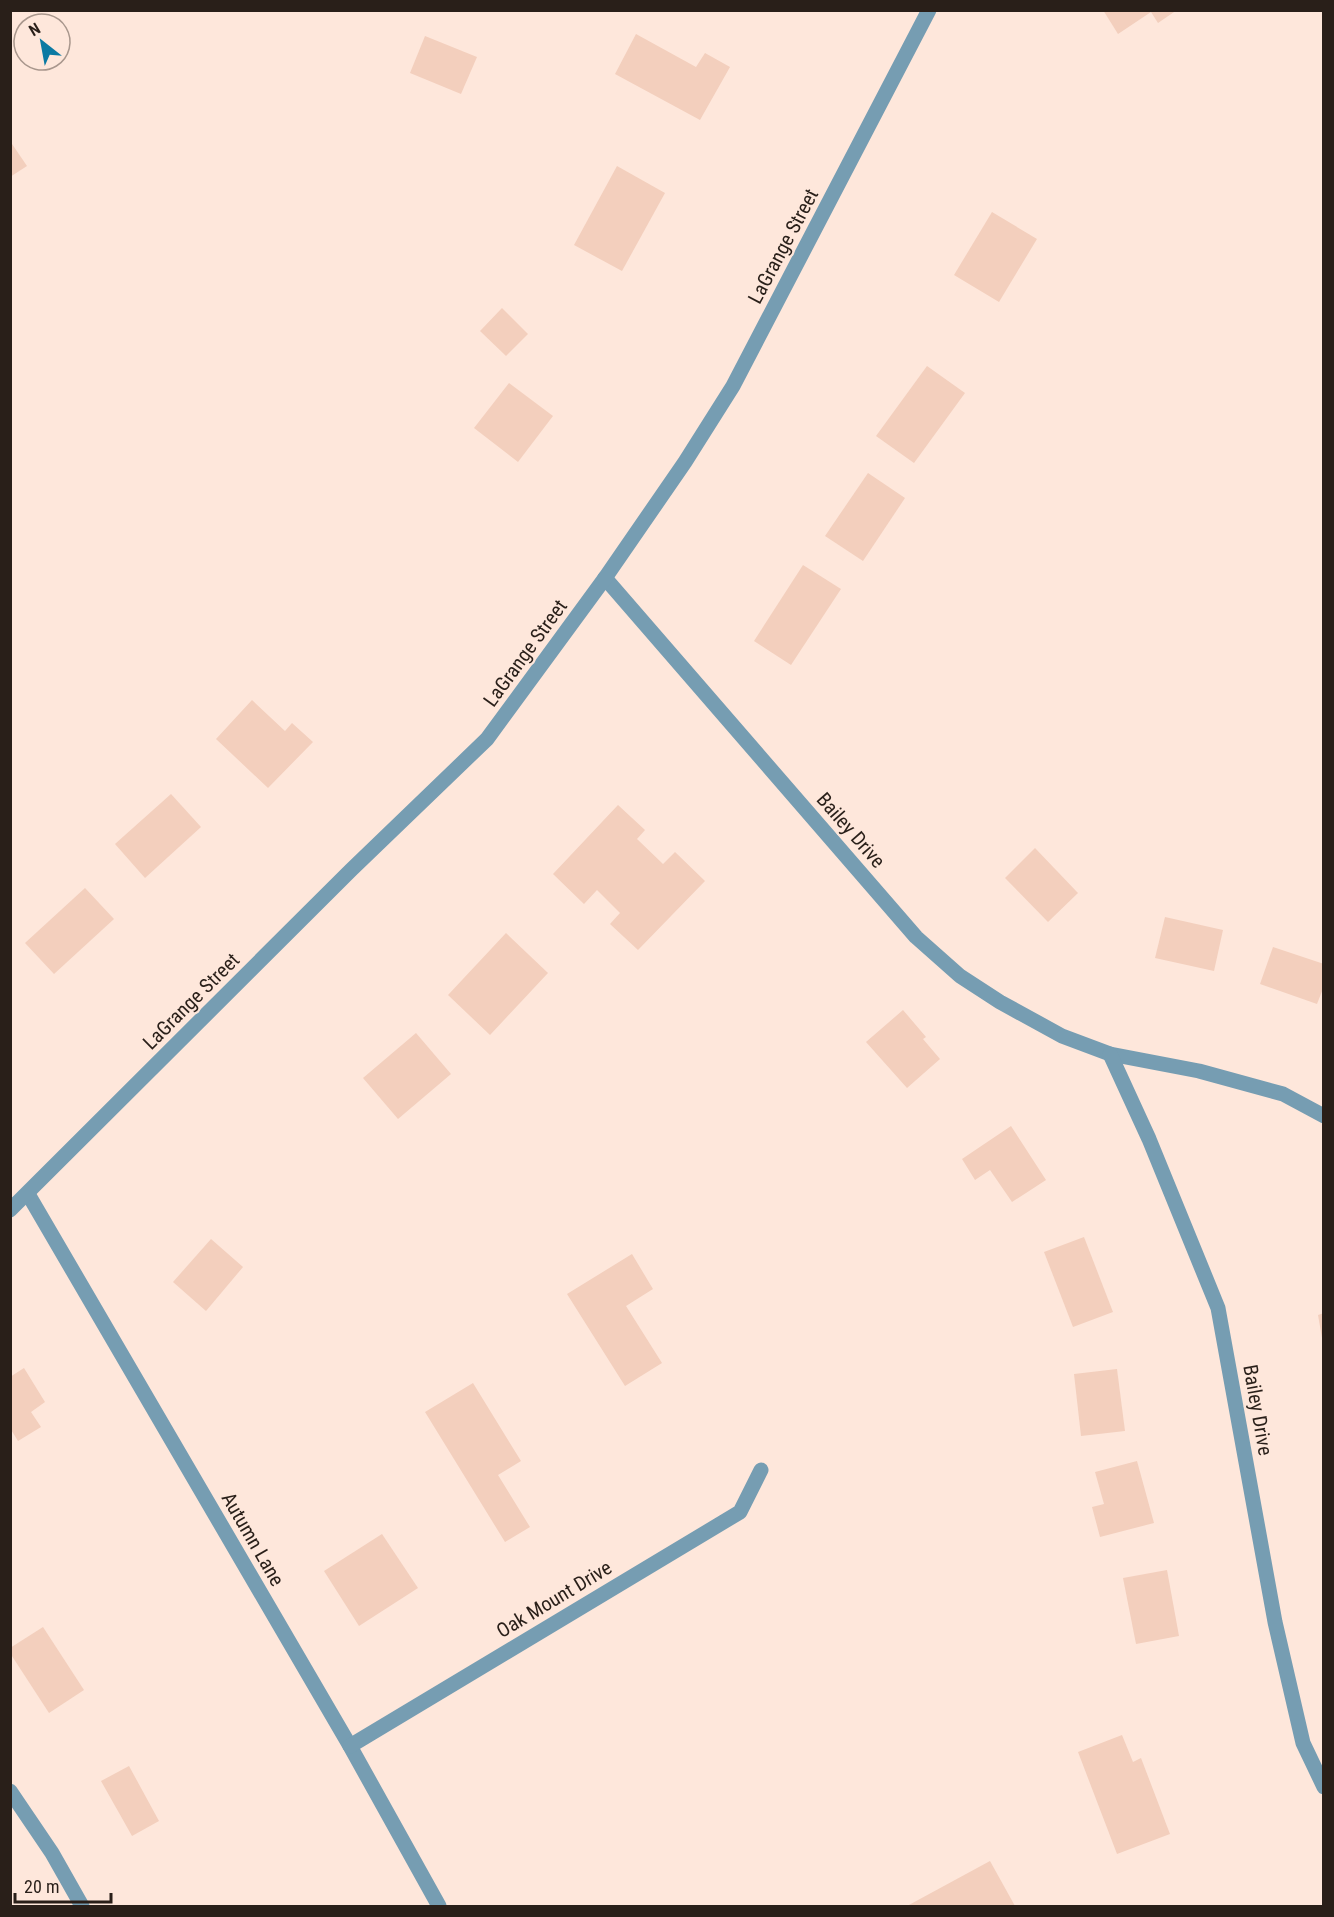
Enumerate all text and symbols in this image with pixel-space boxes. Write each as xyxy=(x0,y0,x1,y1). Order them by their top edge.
north arrow xyxy=(12,12,72,72)
text: N xyxy=(25,19,44,40)
street label: LaGrange Street xyxy=(743,184,823,308)
street label: LaGrange Street xyxy=(478,595,572,711)
street label: Bailey Drive xyxy=(812,788,890,872)
street label: LaGrange Street xyxy=(138,948,244,1054)
street label: Bailey Drive xyxy=(1238,1363,1278,1457)
street label: Autumn Lane xyxy=(217,1488,289,1590)
street label: Oak Mount Drive xyxy=(492,1555,616,1643)
scale bar xyxy=(15,1866,111,1904)
text: 20 m xyxy=(24,1876,59,1897)

